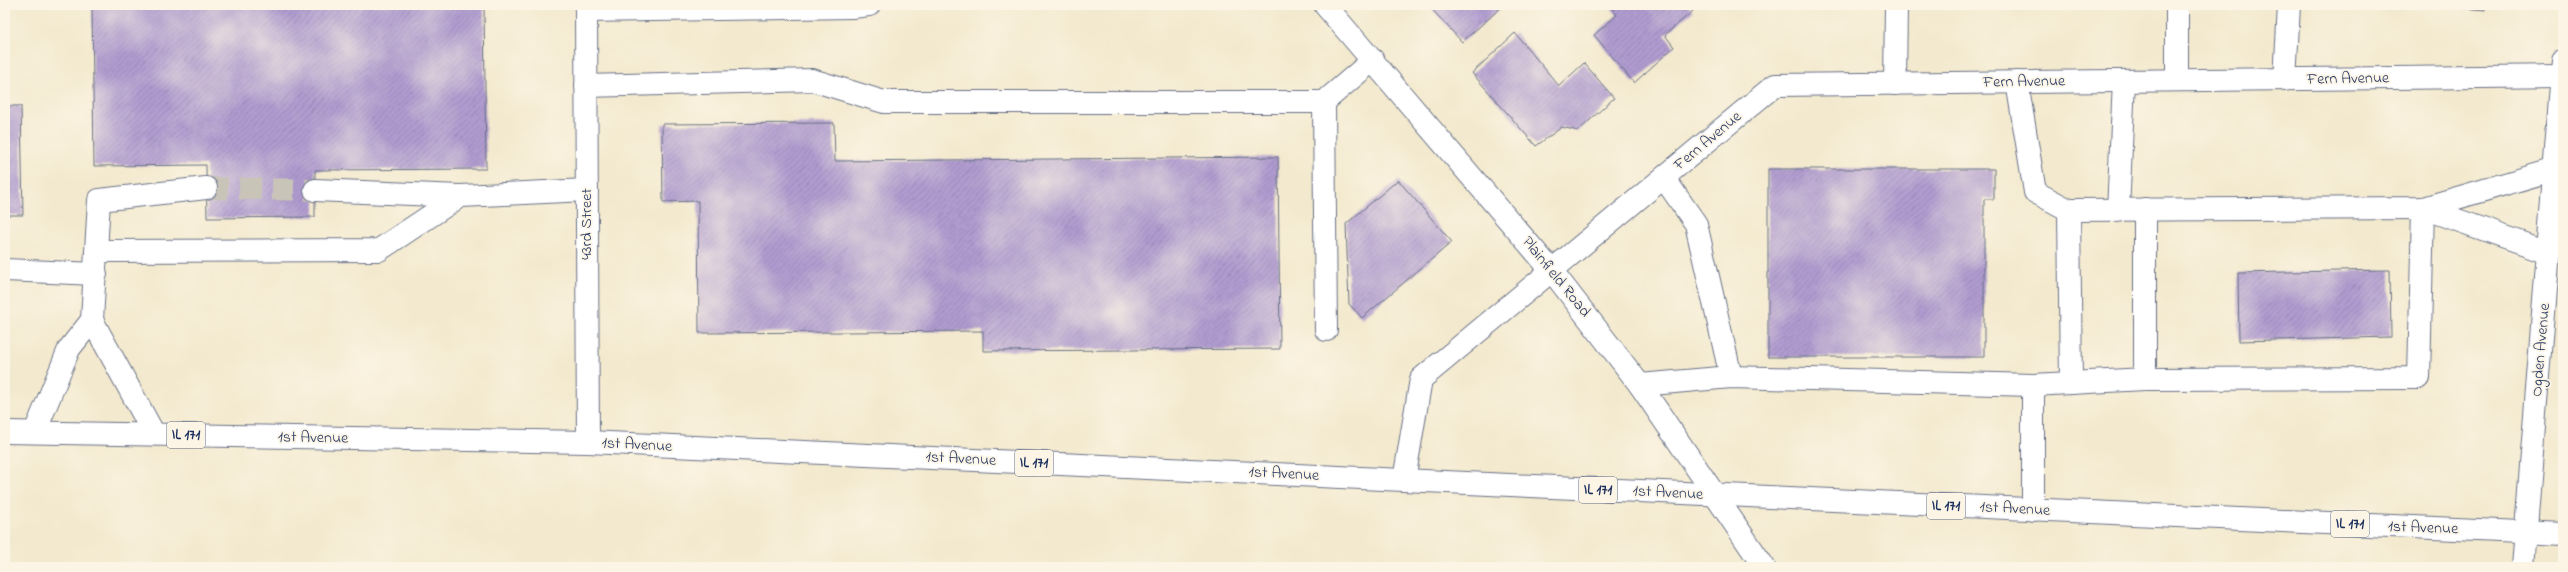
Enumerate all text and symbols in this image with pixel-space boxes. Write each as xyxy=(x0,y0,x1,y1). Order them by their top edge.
street label: Fern Avenue xyxy=(2306,66,2390,92)
street label: Fern Avenue xyxy=(1982,69,2066,95)
street label: Fern Avenue xyxy=(1668,105,1748,177)
street label: 43rd Street xyxy=(575,188,599,260)
street label: Plainfield Road xyxy=(1516,231,1596,323)
street label: Ogden Avenue xyxy=(2525,302,2557,398)
road number: IL 171 xyxy=(167,422,205,448)
street label: 1st Avenue xyxy=(278,425,349,451)
street label: 1st Avenue xyxy=(601,431,674,459)
street label: 1st Avenue xyxy=(925,445,998,473)
road number: IL 171 xyxy=(1015,450,1053,476)
street label: 1st Avenue xyxy=(1248,460,1321,488)
road number: IL 171 xyxy=(1579,477,1617,503)
street label: 1st Avenue xyxy=(1632,479,1705,507)
road number: IL 171 xyxy=(1927,493,1965,519)
street label: 1st Avenue xyxy=(1979,495,2052,523)
road number: IL 171 xyxy=(2331,511,2369,537)
street label: 1st Avenue xyxy=(2387,515,2459,541)

